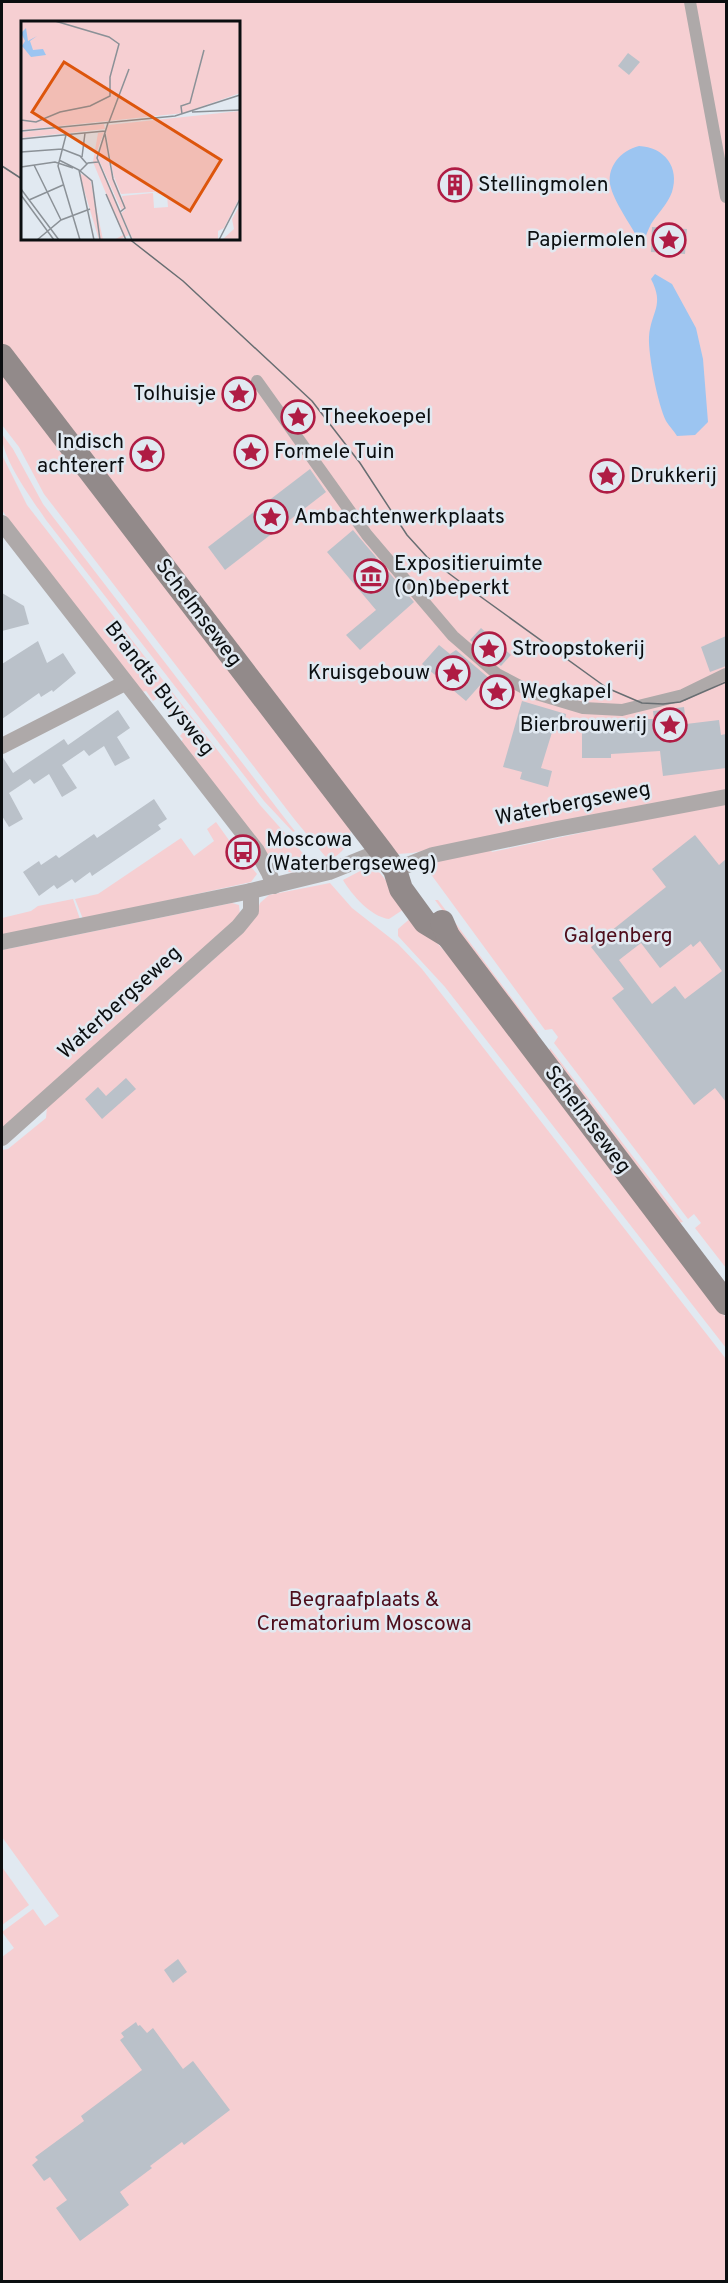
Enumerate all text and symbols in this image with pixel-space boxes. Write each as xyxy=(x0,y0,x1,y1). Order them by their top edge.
inset map xyxy=(21,21,240,240)
building icon: Stellingmolen xyxy=(437,167,473,203)
place label: Stellingmolen xyxy=(478,172,609,199)
place icon: Papiermolen xyxy=(651,222,687,258)
place label: Papiermolen xyxy=(526,227,646,254)
place icon: Tolhuisje xyxy=(221,376,257,412)
place label: Tolhuisje xyxy=(133,381,216,408)
place icon: Theekoepel xyxy=(280,399,316,435)
place label: Theekoepel xyxy=(321,404,431,431)
place label: Indisch achtererf xyxy=(37,429,124,480)
place icon: Formele Tuin xyxy=(233,434,269,470)
place icon: Indisch achtererf xyxy=(129,436,165,472)
place label: Formele Tuin xyxy=(274,439,394,466)
place icon: Drukkerij xyxy=(589,458,625,494)
place label: Drukkerij xyxy=(630,463,717,490)
place icon: Ambachtenwerkplaats xyxy=(253,499,289,535)
place label: Ambachtenwerkplaats xyxy=(294,504,505,531)
place label: Expositieruimte (On)beperkt xyxy=(394,551,542,602)
street label: Schelmseweg xyxy=(149,554,247,672)
museum icon: Expositieruimte (On)beperkt xyxy=(353,558,389,594)
street label: Brandts Buysweg xyxy=(98,616,220,762)
place icon: Stroopstokerij xyxy=(471,631,507,667)
place label: Stroopstokerij xyxy=(512,636,645,663)
place icon: Kruisgebouw xyxy=(435,655,471,691)
place label: Kruisgebouw xyxy=(308,660,430,687)
place icon: Wegkapel xyxy=(479,674,515,710)
place label: Wegkapel xyxy=(520,679,612,706)
place icon: Bierbrouwerij xyxy=(652,707,688,743)
place label: Bierbrouwerij xyxy=(520,712,647,739)
street label: Waterbergseweg xyxy=(493,776,653,832)
place label: Moscowa (Waterbergseweg) xyxy=(266,827,437,878)
bus stop icon: Moscowa (Waterbergseweg) xyxy=(225,834,261,870)
park label: Galgenberg xyxy=(563,923,673,950)
street label: Waterbergseweg xyxy=(53,940,187,1066)
street label: Schelmseweg xyxy=(538,1061,636,1179)
park label: Begraafplaats & Crematorium Moscowa xyxy=(257,1587,471,1638)

